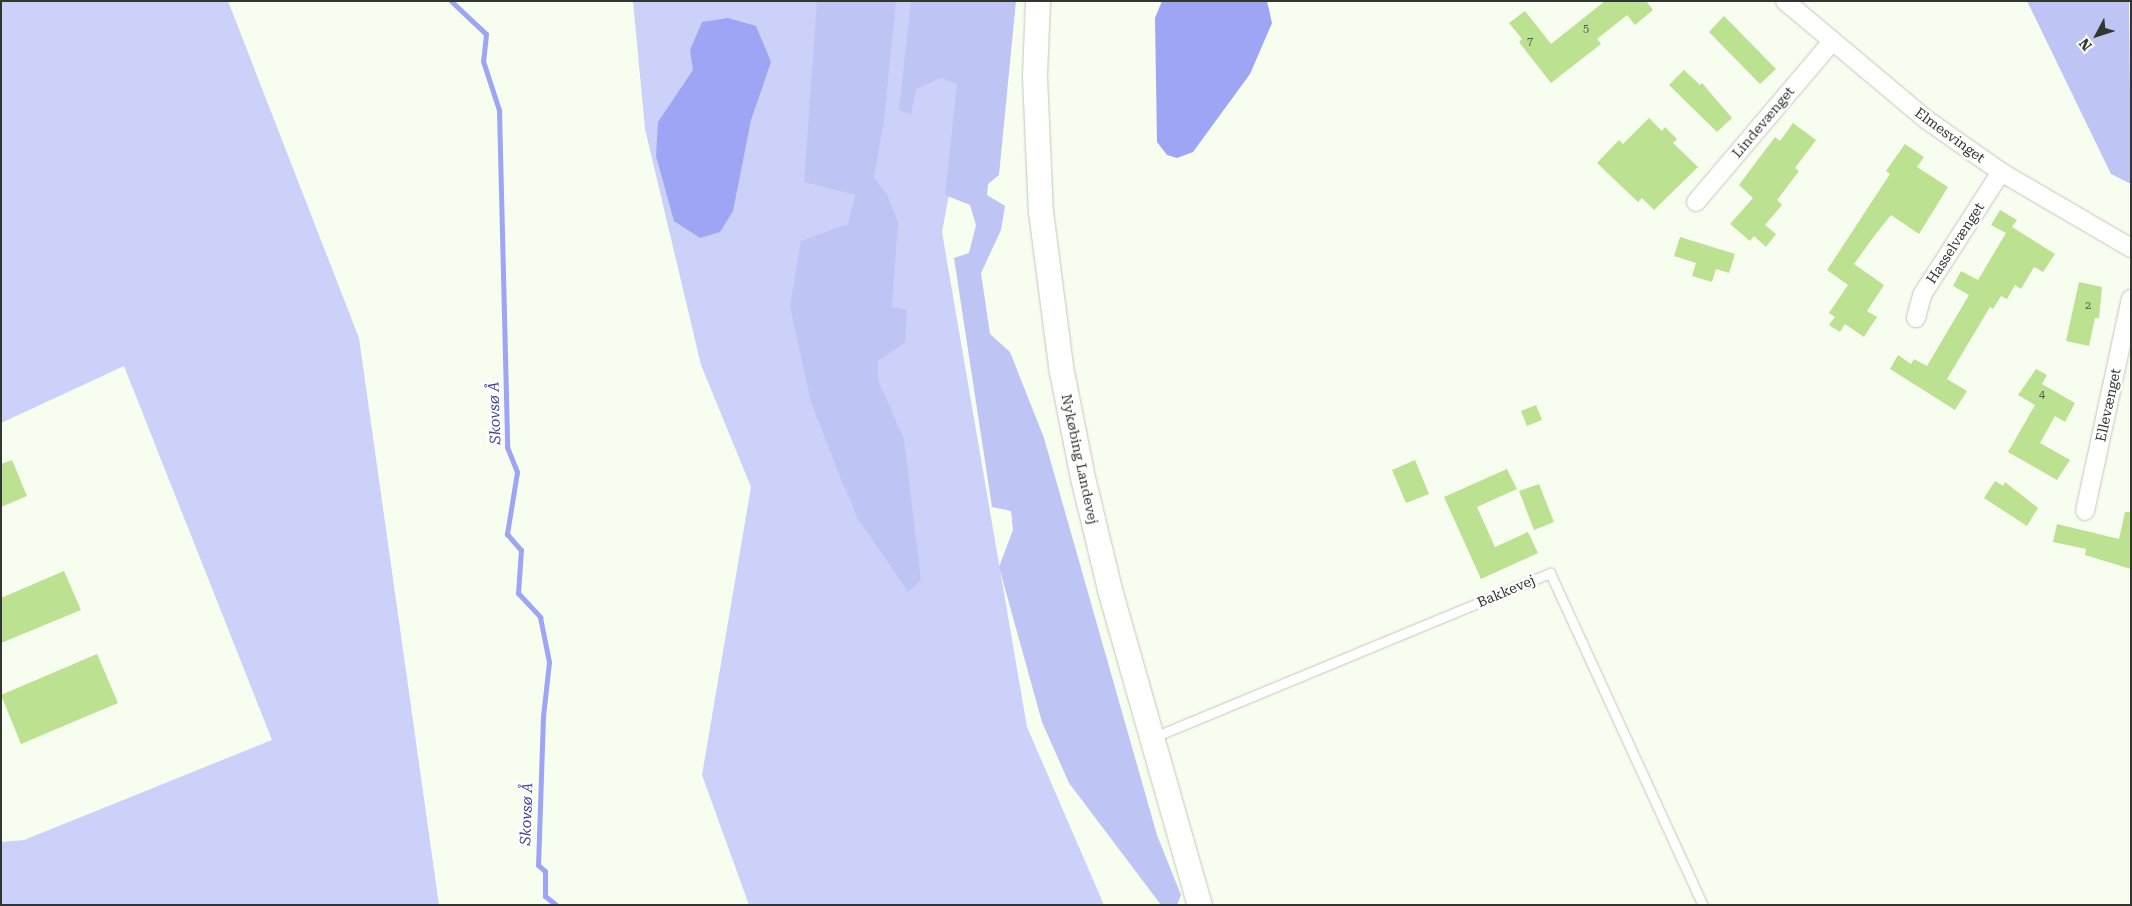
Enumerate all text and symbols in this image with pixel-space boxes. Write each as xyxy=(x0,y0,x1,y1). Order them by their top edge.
north arrow xyxy=(2072,10,2122,60)
house number: 5 xyxy=(1583,22,1589,36)
house number: 7 xyxy=(1527,35,1533,49)
text: N xyxy=(2076,35,2095,54)
street label: Lindevænget xyxy=(1728,83,1798,161)
street label: Elmesvinget xyxy=(1912,104,1988,166)
street label: Hasselvænget xyxy=(1923,199,1987,287)
house number: 2 xyxy=(2085,299,2091,313)
street label: Ellevænget xyxy=(2092,367,2124,443)
water label: Skovsø Å xyxy=(485,381,505,445)
house number: 4 xyxy=(2039,388,2045,402)
street label: Nykøbing Landevej xyxy=(1058,392,1102,526)
street label: Bakkevej xyxy=(1475,571,1537,611)
water label: Skovsø Å xyxy=(517,782,537,846)

